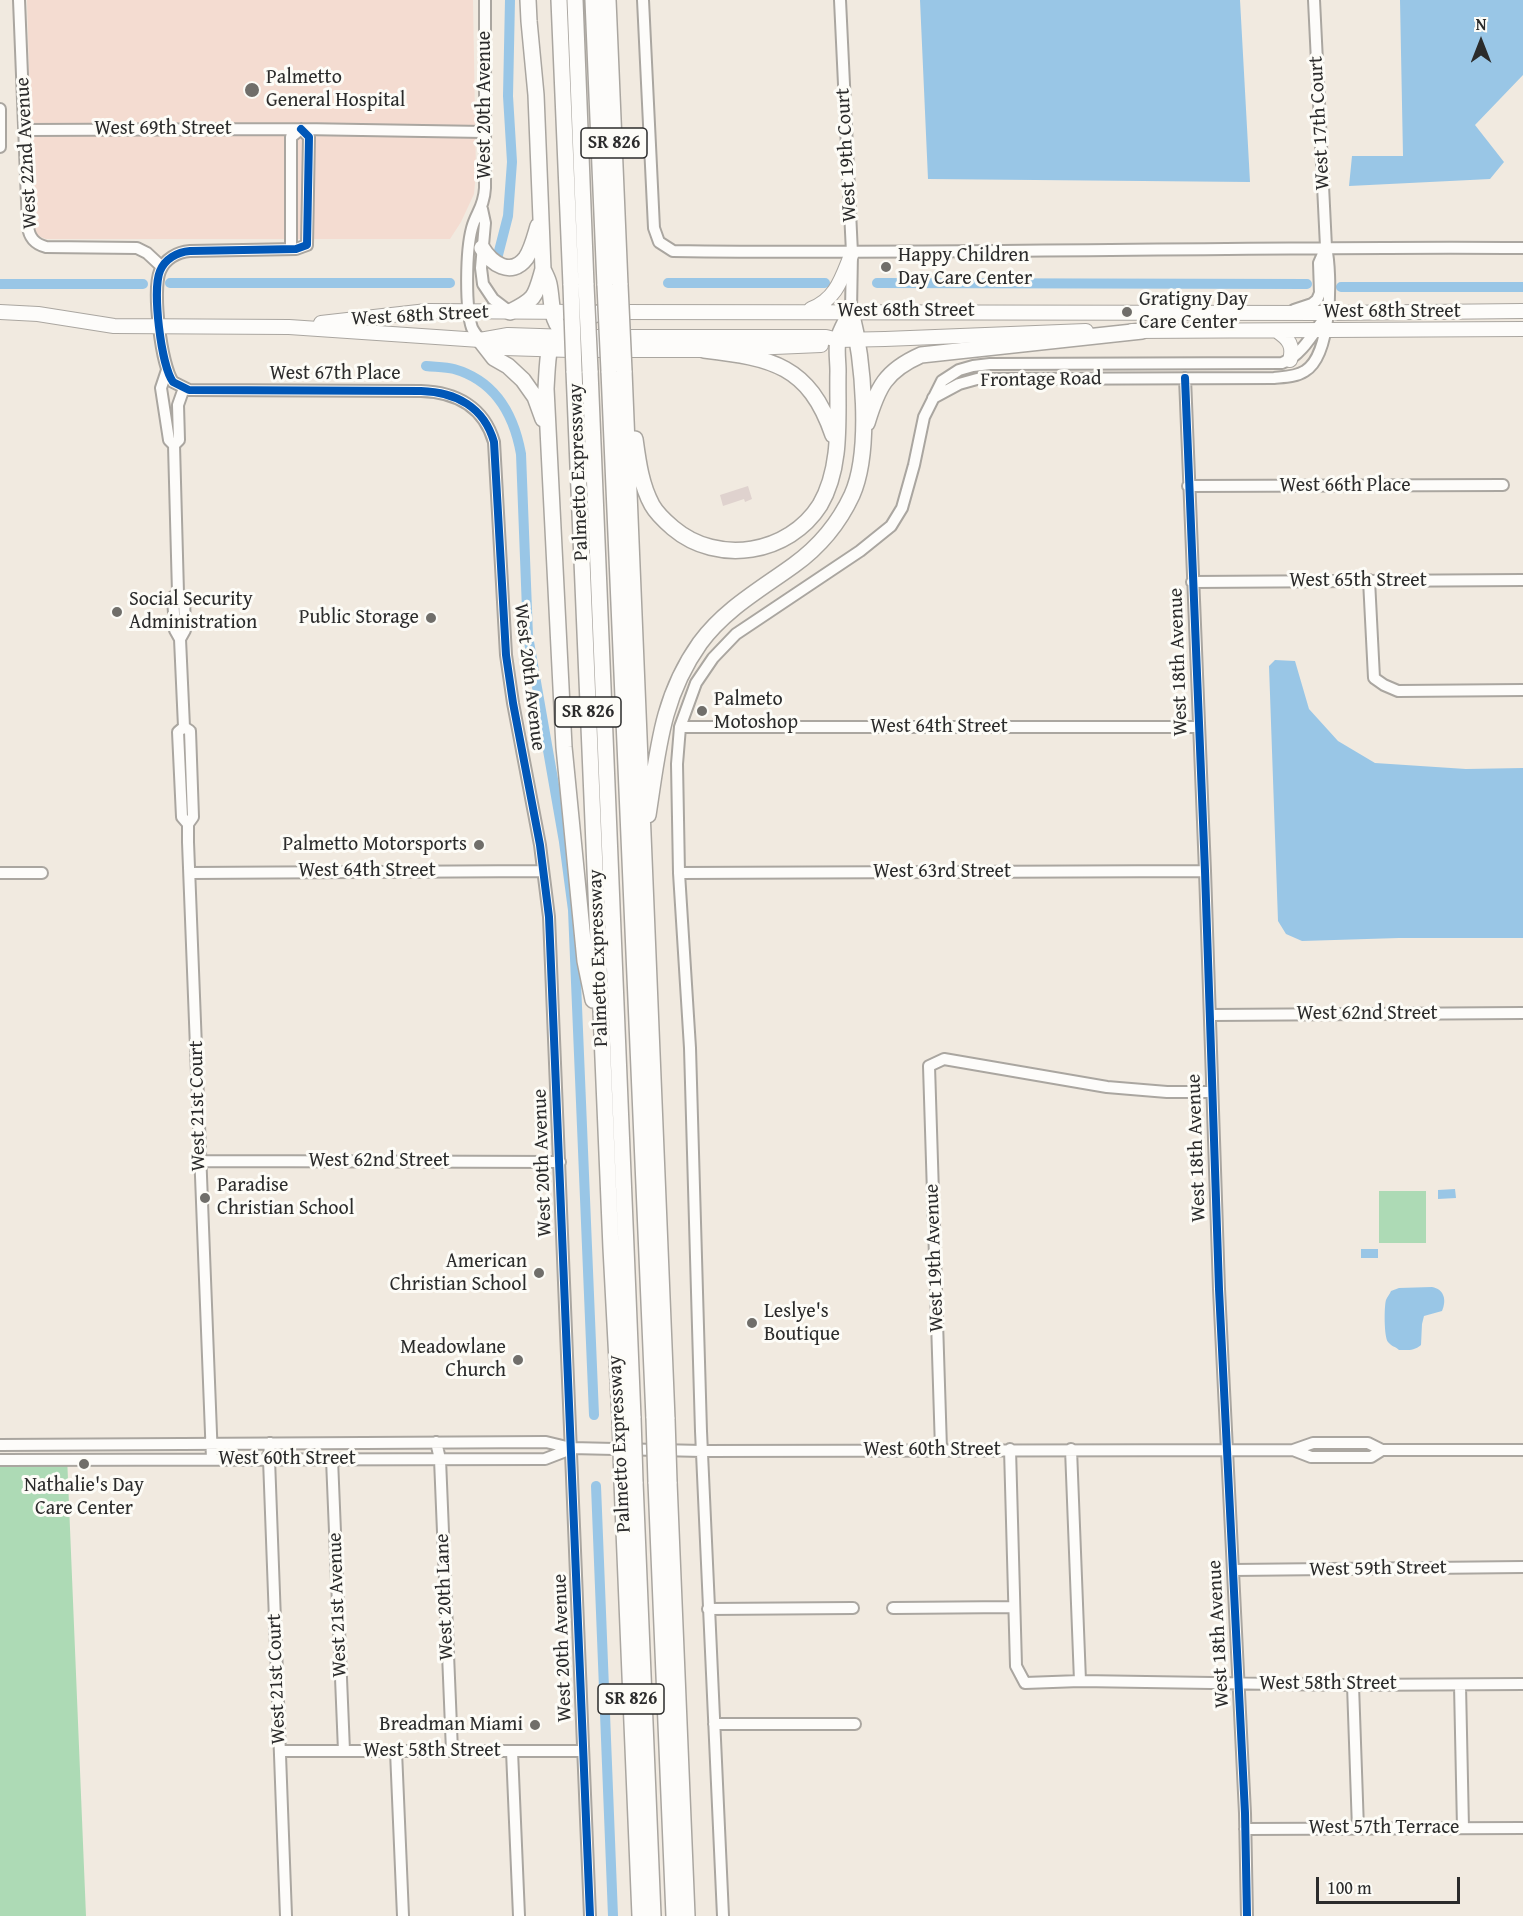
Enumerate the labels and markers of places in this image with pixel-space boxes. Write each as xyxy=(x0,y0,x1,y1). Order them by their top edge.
place label: Palmetto General Hospital xyxy=(266,66,405,113)
marker: Palmetto General Hospital xyxy=(243,81,261,99)
place label: Happy Children Day Care Center xyxy=(898,244,1032,291)
marker: Happy Children Day Care Center xyxy=(879,260,893,274)
place label: Gratigny Day Care Center xyxy=(1139,288,1248,335)
marker: Gratigny Day Care Center xyxy=(1120,305,1134,319)
place label: Social Security Administration xyxy=(129,588,257,635)
marker: Social Security Administration xyxy=(110,605,124,619)
place label: Public Storage xyxy=(299,606,419,630)
marker: Public Storage xyxy=(424,611,438,625)
place label: Palmeto Motoshop xyxy=(714,688,798,735)
marker: Palmeto Motoshop xyxy=(695,704,709,718)
place label: Palmetto Motorsports xyxy=(282,833,467,857)
marker: Palmetto Motorsports xyxy=(472,838,486,852)
place label: Paradise Christian School xyxy=(217,1174,354,1221)
marker: Paradise Christian School xyxy=(198,1191,212,1205)
place label: American Christian School xyxy=(390,1250,527,1297)
marker: American Christian School xyxy=(532,1266,546,1280)
place label: Leslye's Boutique xyxy=(764,1300,840,1347)
marker: Leslye's Boutique xyxy=(745,1316,759,1330)
place label: Meadowlane Church xyxy=(400,1336,506,1383)
marker: Meadowlane Church xyxy=(511,1353,525,1367)
marker: Nathalie's Day Care Center xyxy=(77,1457,91,1471)
place label: Nathalie's Day Care Center xyxy=(24,1474,144,1521)
place label: Breadman Miami xyxy=(379,1713,523,1737)
marker: Breadman Miami xyxy=(528,1718,542,1732)

